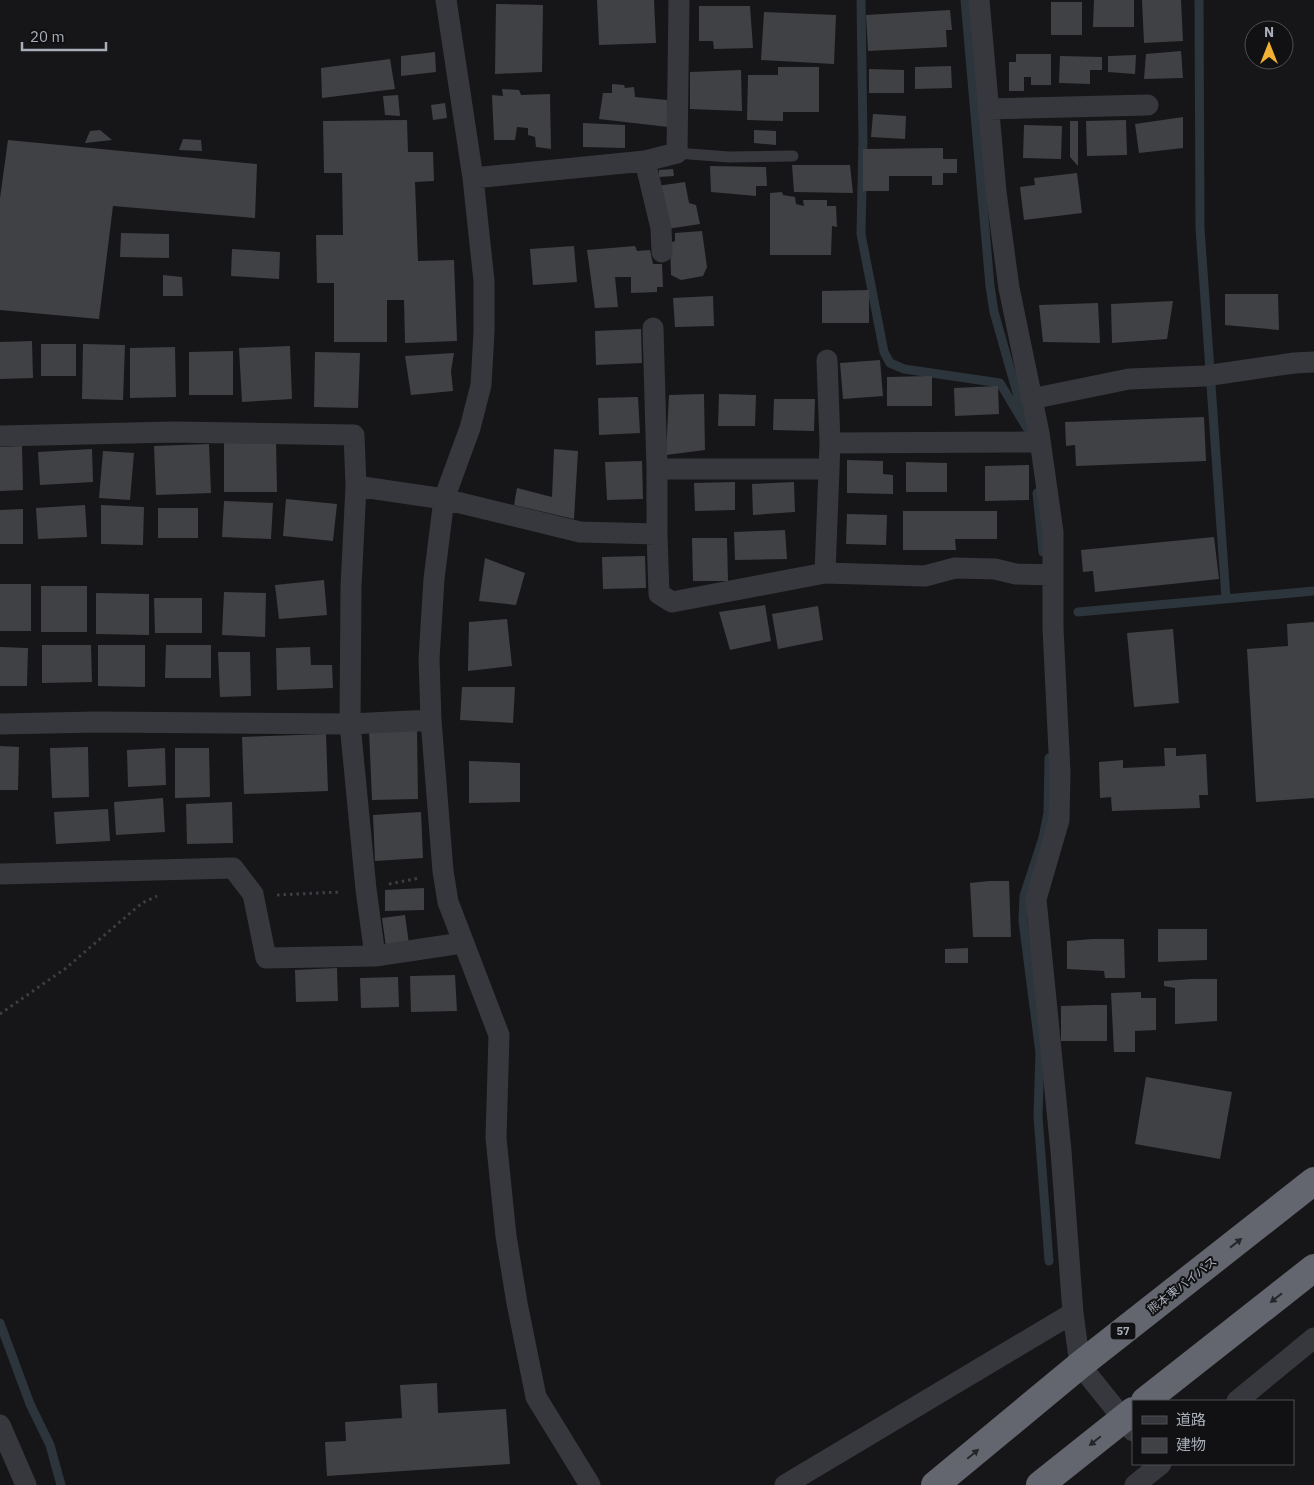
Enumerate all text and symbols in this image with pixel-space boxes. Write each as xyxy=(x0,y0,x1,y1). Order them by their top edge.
scale bar xyxy=(22,20,106,52)
north arrow xyxy=(1244,20,1294,70)
text: N xyxy=(1264,23,1274,41)
text: 20 m xyxy=(30,27,65,46)
one-way arrow xyxy=(1229,1237,1242,1248)
street label: 熊本東バイパス xyxy=(1144,1253,1220,1317)
one-way arrow xyxy=(1269,1293,1283,1303)
road number: 57 xyxy=(1110,1322,1136,1340)
legend xyxy=(1132,1400,1294,1465)
text: 道路 xyxy=(1176,1410,1206,1429)
text: 建物 xyxy=(1176,1435,1206,1454)
one-way arrow xyxy=(1088,1436,1101,1447)
one-way arrow xyxy=(966,1448,979,1459)

